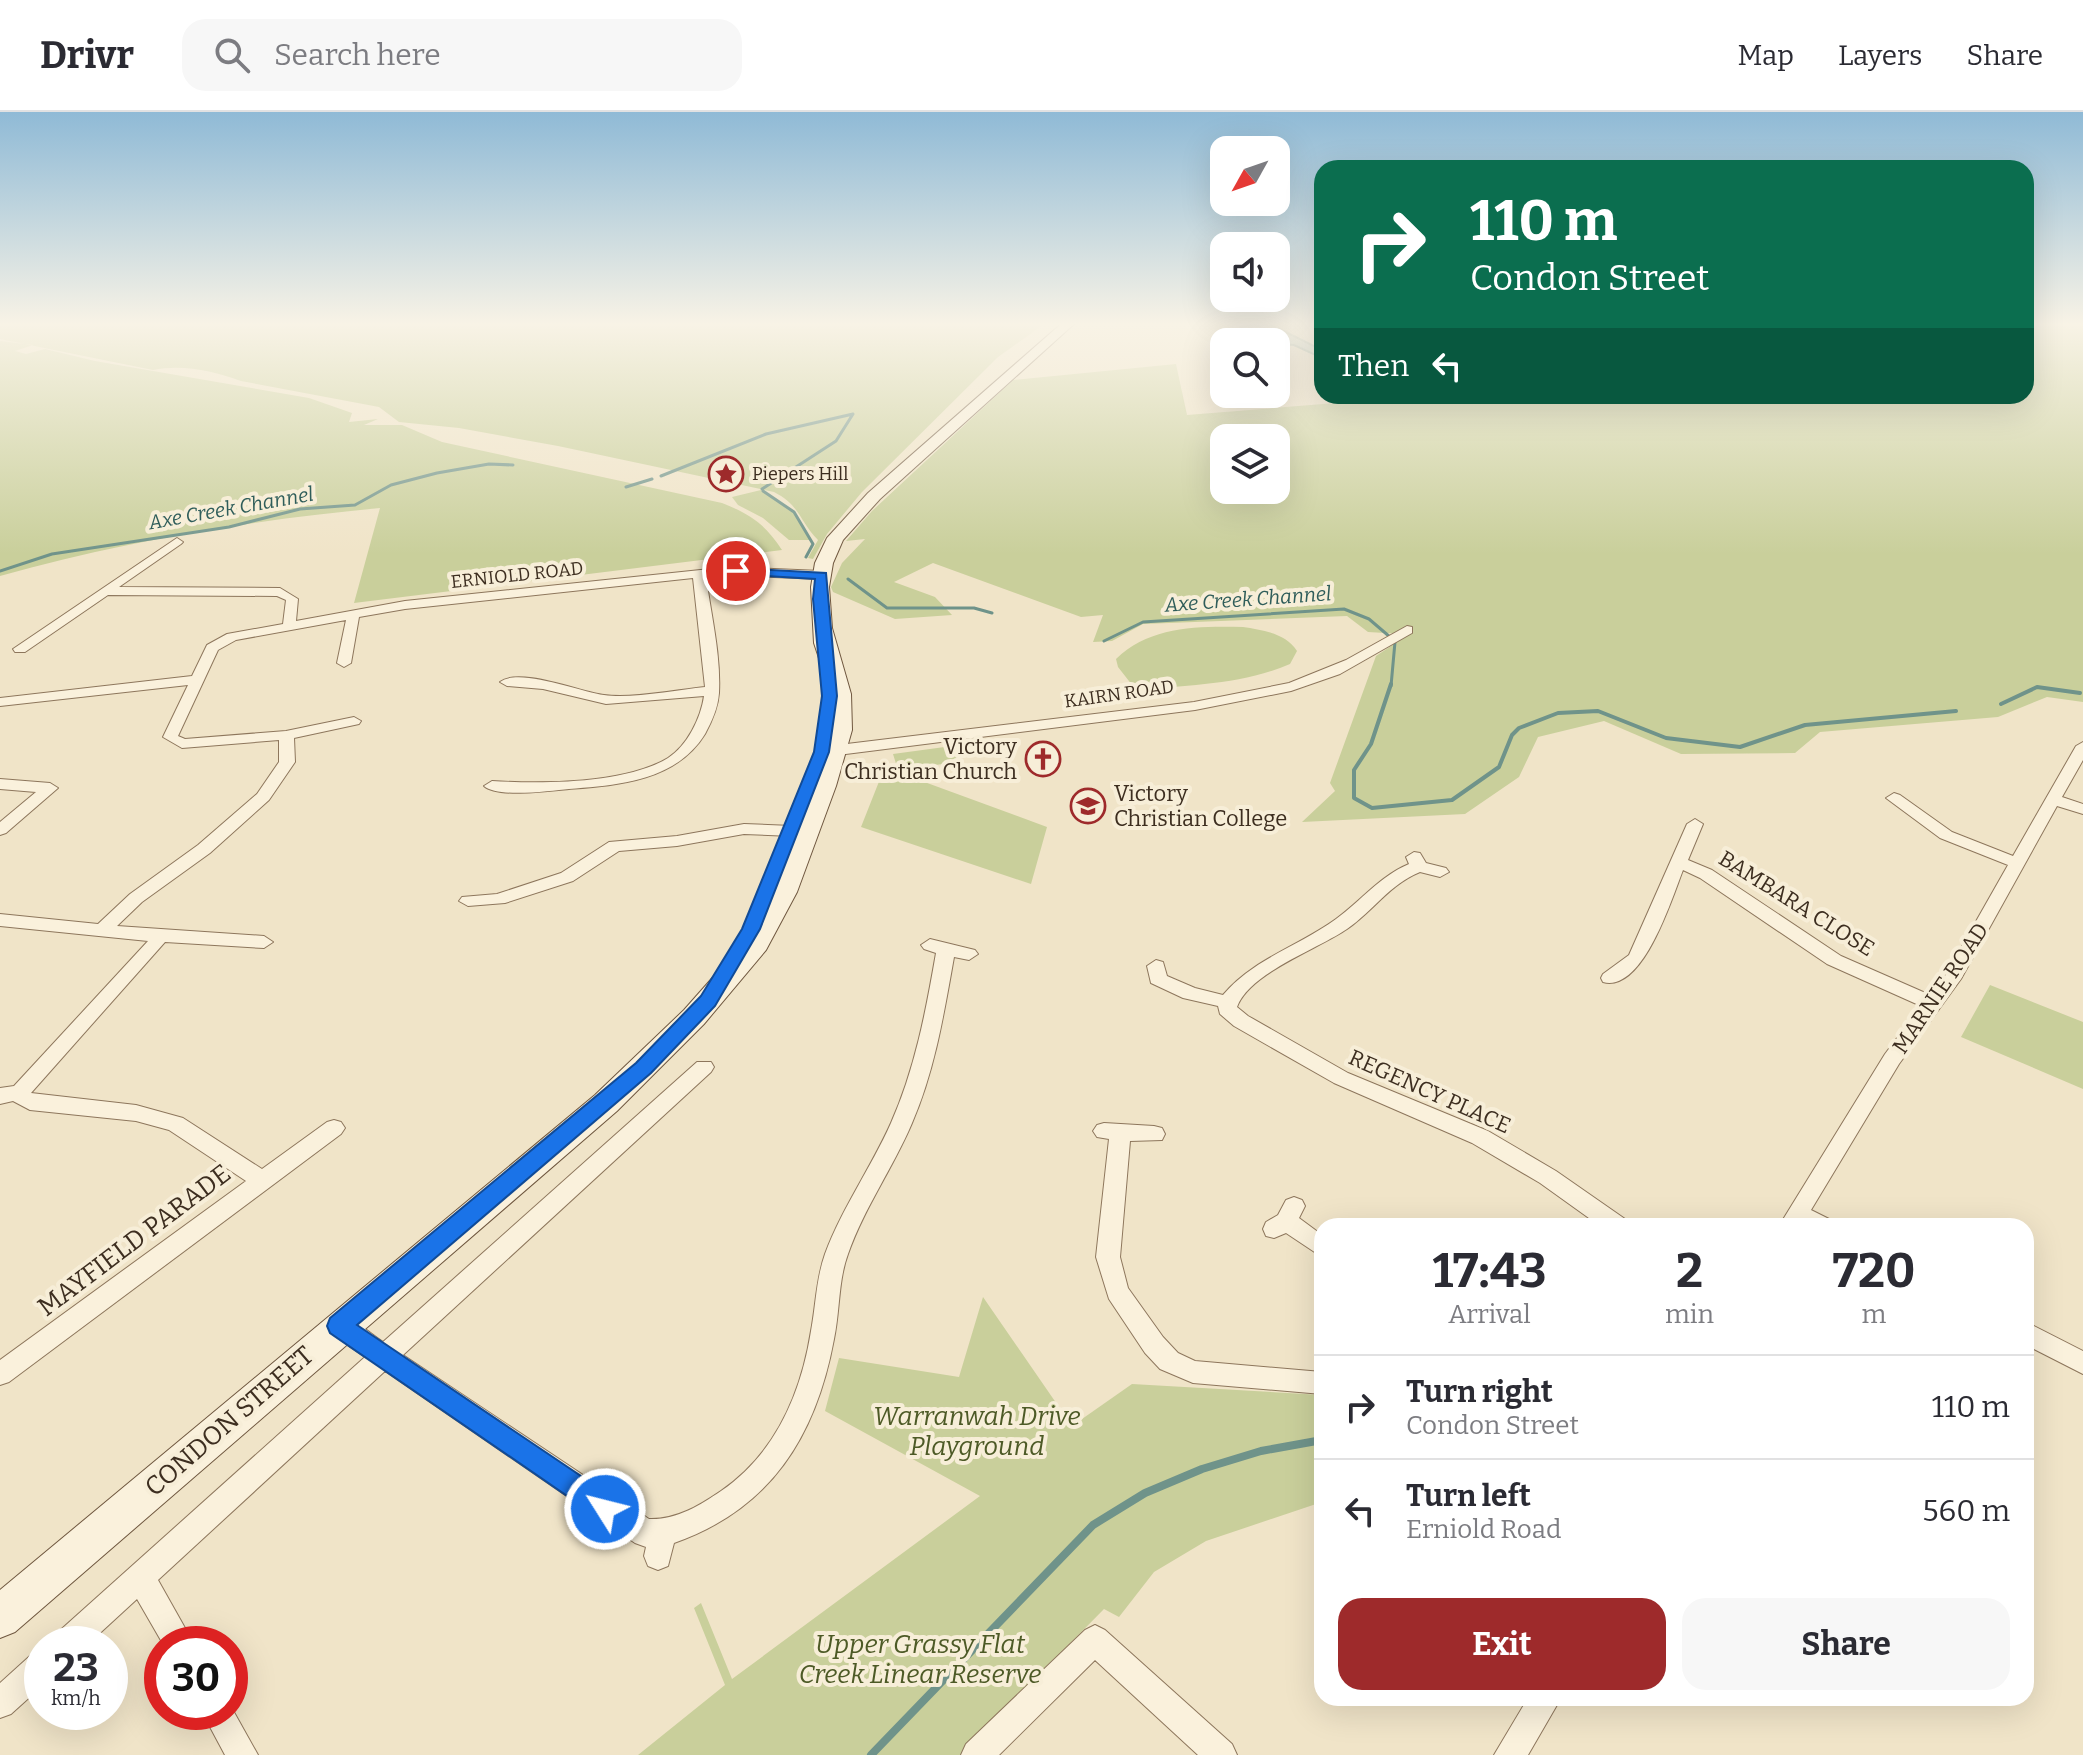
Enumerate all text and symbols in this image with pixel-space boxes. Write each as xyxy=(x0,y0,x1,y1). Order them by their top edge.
search box xyxy=(182,19,742,91)
text: Drivr xyxy=(40,32,134,78)
icon: search xyxy=(210,33,254,77)
text: Search here xyxy=(274,37,441,73)
text: Map xyxy=(1737,39,1794,72)
text: Layers xyxy=(1838,39,1922,72)
text: Share xyxy=(1966,39,2043,72)
north arrow xyxy=(1210,136,1290,216)
map controls xyxy=(1210,136,1290,504)
text: 110 m xyxy=(1470,188,1617,255)
icon: right xyxy=(1338,192,1442,296)
button: sound xyxy=(1210,232,1290,312)
text: Condon Street xyxy=(1470,256,1709,300)
button: search xyxy=(1210,328,1290,408)
icon: left xyxy=(1425,344,1469,388)
text: Then xyxy=(1338,348,1409,384)
button: layers xyxy=(1210,424,1290,504)
place icon: Piepers Hill xyxy=(707,455,745,493)
place label: Piepers Hill xyxy=(752,463,848,485)
water label: Axe Creek Channel xyxy=(146,482,315,534)
pin xyxy=(702,537,770,605)
icon: arrive xyxy=(714,549,758,593)
street label: ERNIOLD ROAD xyxy=(450,557,584,593)
water label: Axe Creek Channel xyxy=(1163,581,1332,617)
street label: KAIRN ROAD xyxy=(1063,675,1175,713)
place label: Victory Christian Church xyxy=(844,733,1017,785)
church icon: Victory Christian Church xyxy=(1024,740,1062,778)
place label: Victory Christian College xyxy=(1114,780,1287,832)
school or university icon: Victory Christian College xyxy=(1069,787,1107,825)
street label: BAMBARA CLOSE xyxy=(1714,845,1880,962)
street label: MARNIE ROAD xyxy=(1887,918,1994,1059)
street label: REGENCY PLACE xyxy=(1345,1044,1515,1139)
street label: MAYFIELD PARADE xyxy=(32,1158,237,1323)
text: 17:43 xyxy=(1432,1242,1547,1300)
text: 2 xyxy=(1676,1242,1703,1300)
text: 720 xyxy=(1832,1242,1916,1300)
text: Arrival xyxy=(1448,1299,1531,1330)
text: min xyxy=(1665,1299,1714,1330)
text: m xyxy=(1862,1299,1886,1330)
street label: CONDON STREET xyxy=(139,1340,320,1503)
text: Turn right xyxy=(1406,1374,1553,1410)
icon: right xyxy=(1338,1385,1382,1429)
text: 110 m xyxy=(1932,1389,2010,1425)
park label: Warranwah Drive Playground xyxy=(873,1401,1081,1462)
text: Condon Street xyxy=(1406,1410,1579,1441)
position arrow xyxy=(563,1467,647,1551)
text: Turn left xyxy=(1406,1478,1531,1514)
icon: left xyxy=(1338,1489,1382,1533)
text: 560 m xyxy=(1923,1493,2010,1529)
text: Erniold Road xyxy=(1406,1514,1561,1545)
button: Exit xyxy=(1338,1598,1666,1690)
button: Share xyxy=(1682,1598,2010,1690)
speed limit sign: 30 xyxy=(144,1626,248,1730)
park label: Upper Grassy Flat Creek Linear Reserve xyxy=(799,1629,1041,1690)
text: 23 xyxy=(53,1644,99,1692)
text: km/h xyxy=(51,1686,101,1710)

